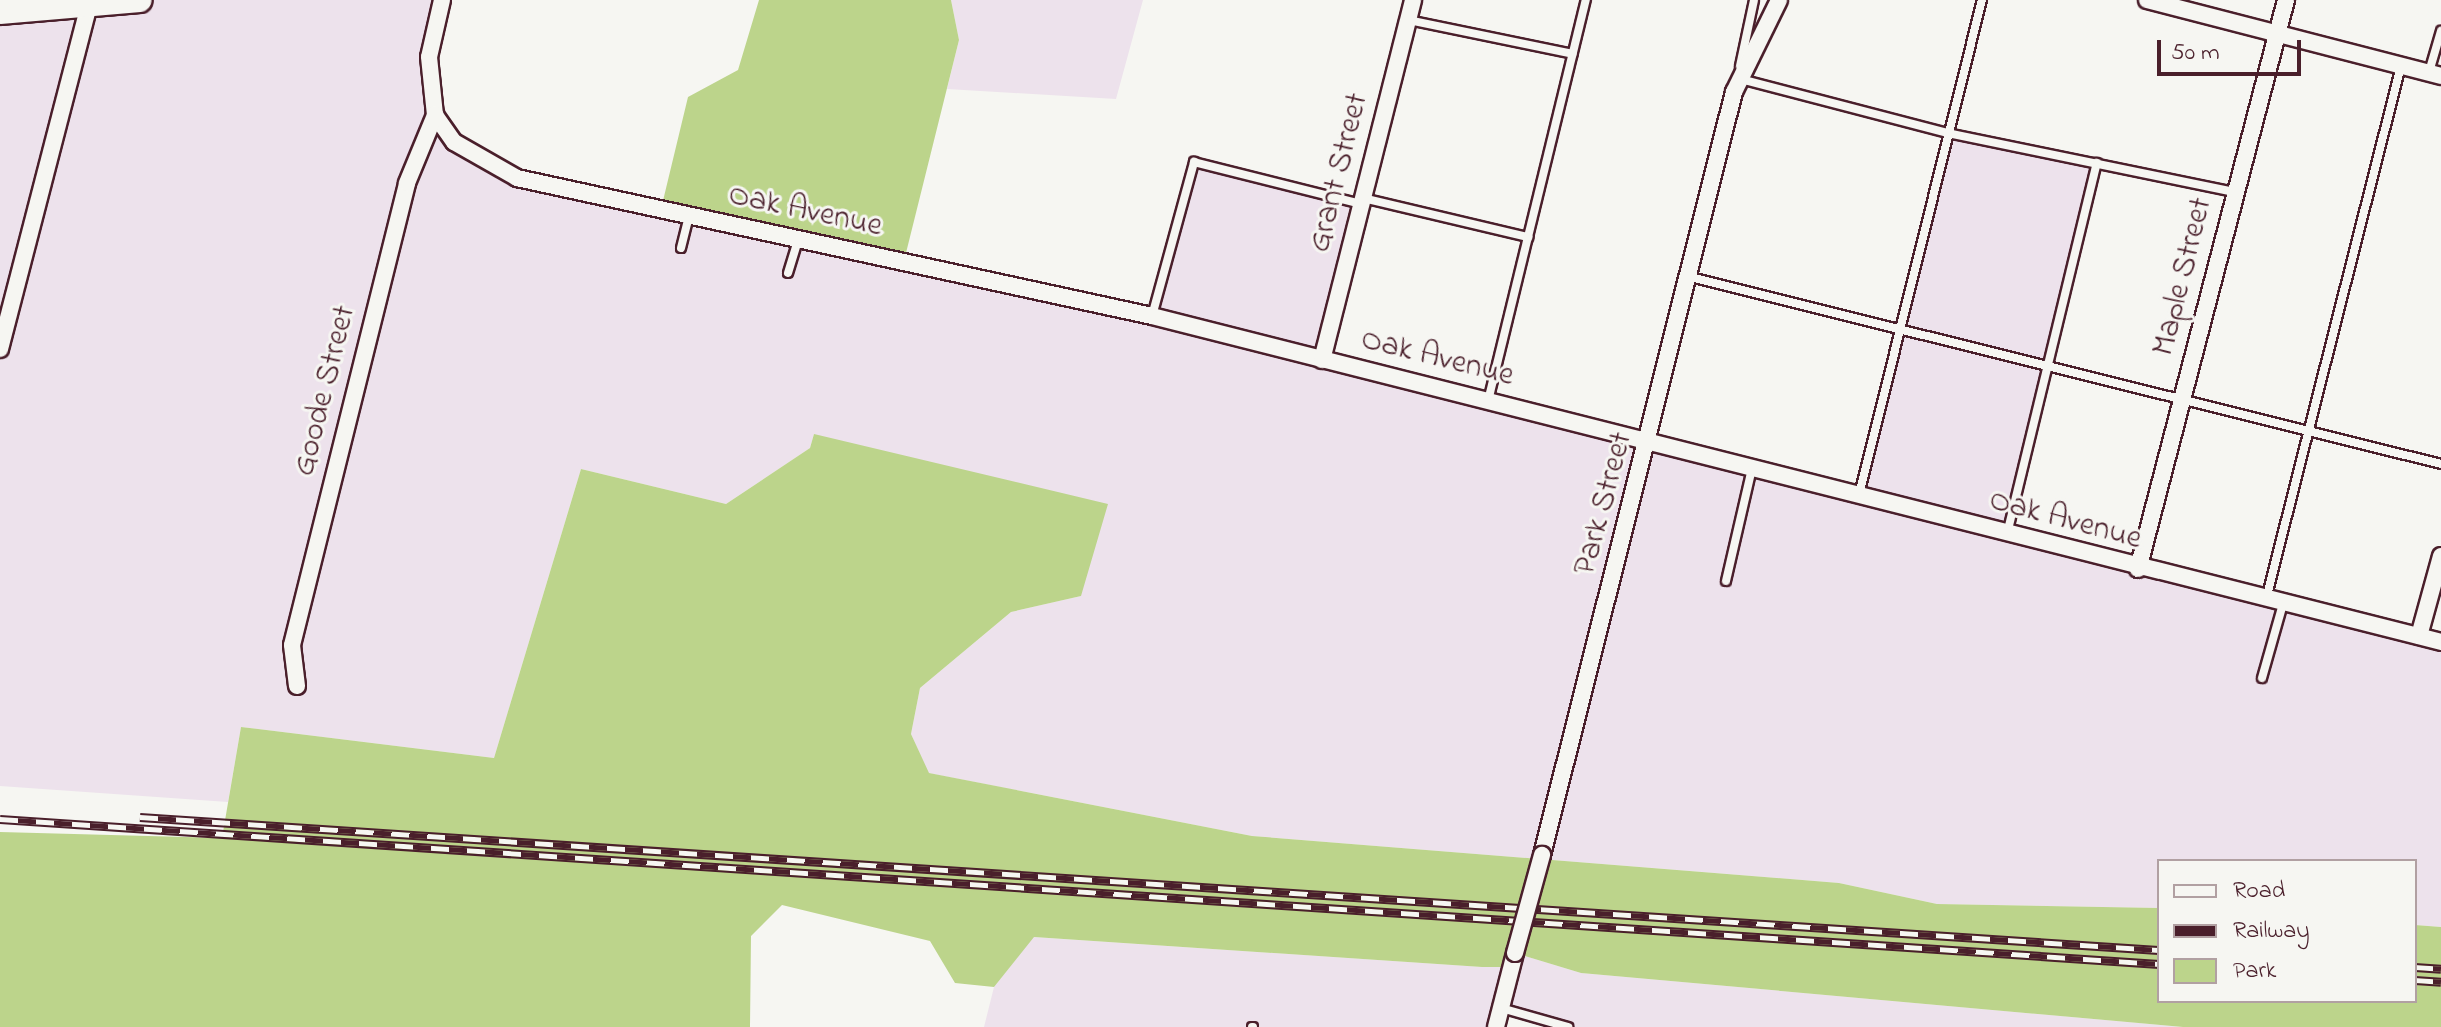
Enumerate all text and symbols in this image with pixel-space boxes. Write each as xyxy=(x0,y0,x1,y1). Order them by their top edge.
scale bar xyxy=(2161,24,2305,74)
text: 50 m xyxy=(2171,36,2220,71)
street label: Grant Street xyxy=(1302,90,1378,256)
street label: Oak Avenue xyxy=(725,177,885,247)
street label: Maple Street xyxy=(2146,194,2222,360)
street label: Goode Street xyxy=(286,302,366,480)
street label: Oak Avenue xyxy=(1357,322,1517,396)
street label: Park Street xyxy=(1568,428,1642,580)
street label: Oak Avenue xyxy=(1985,482,2145,560)
legend xyxy=(2157,859,2417,1003)
text: Road xyxy=(2233,874,2285,909)
text: Railway xyxy=(2233,914,2310,949)
text: Park xyxy=(2233,954,2276,989)

